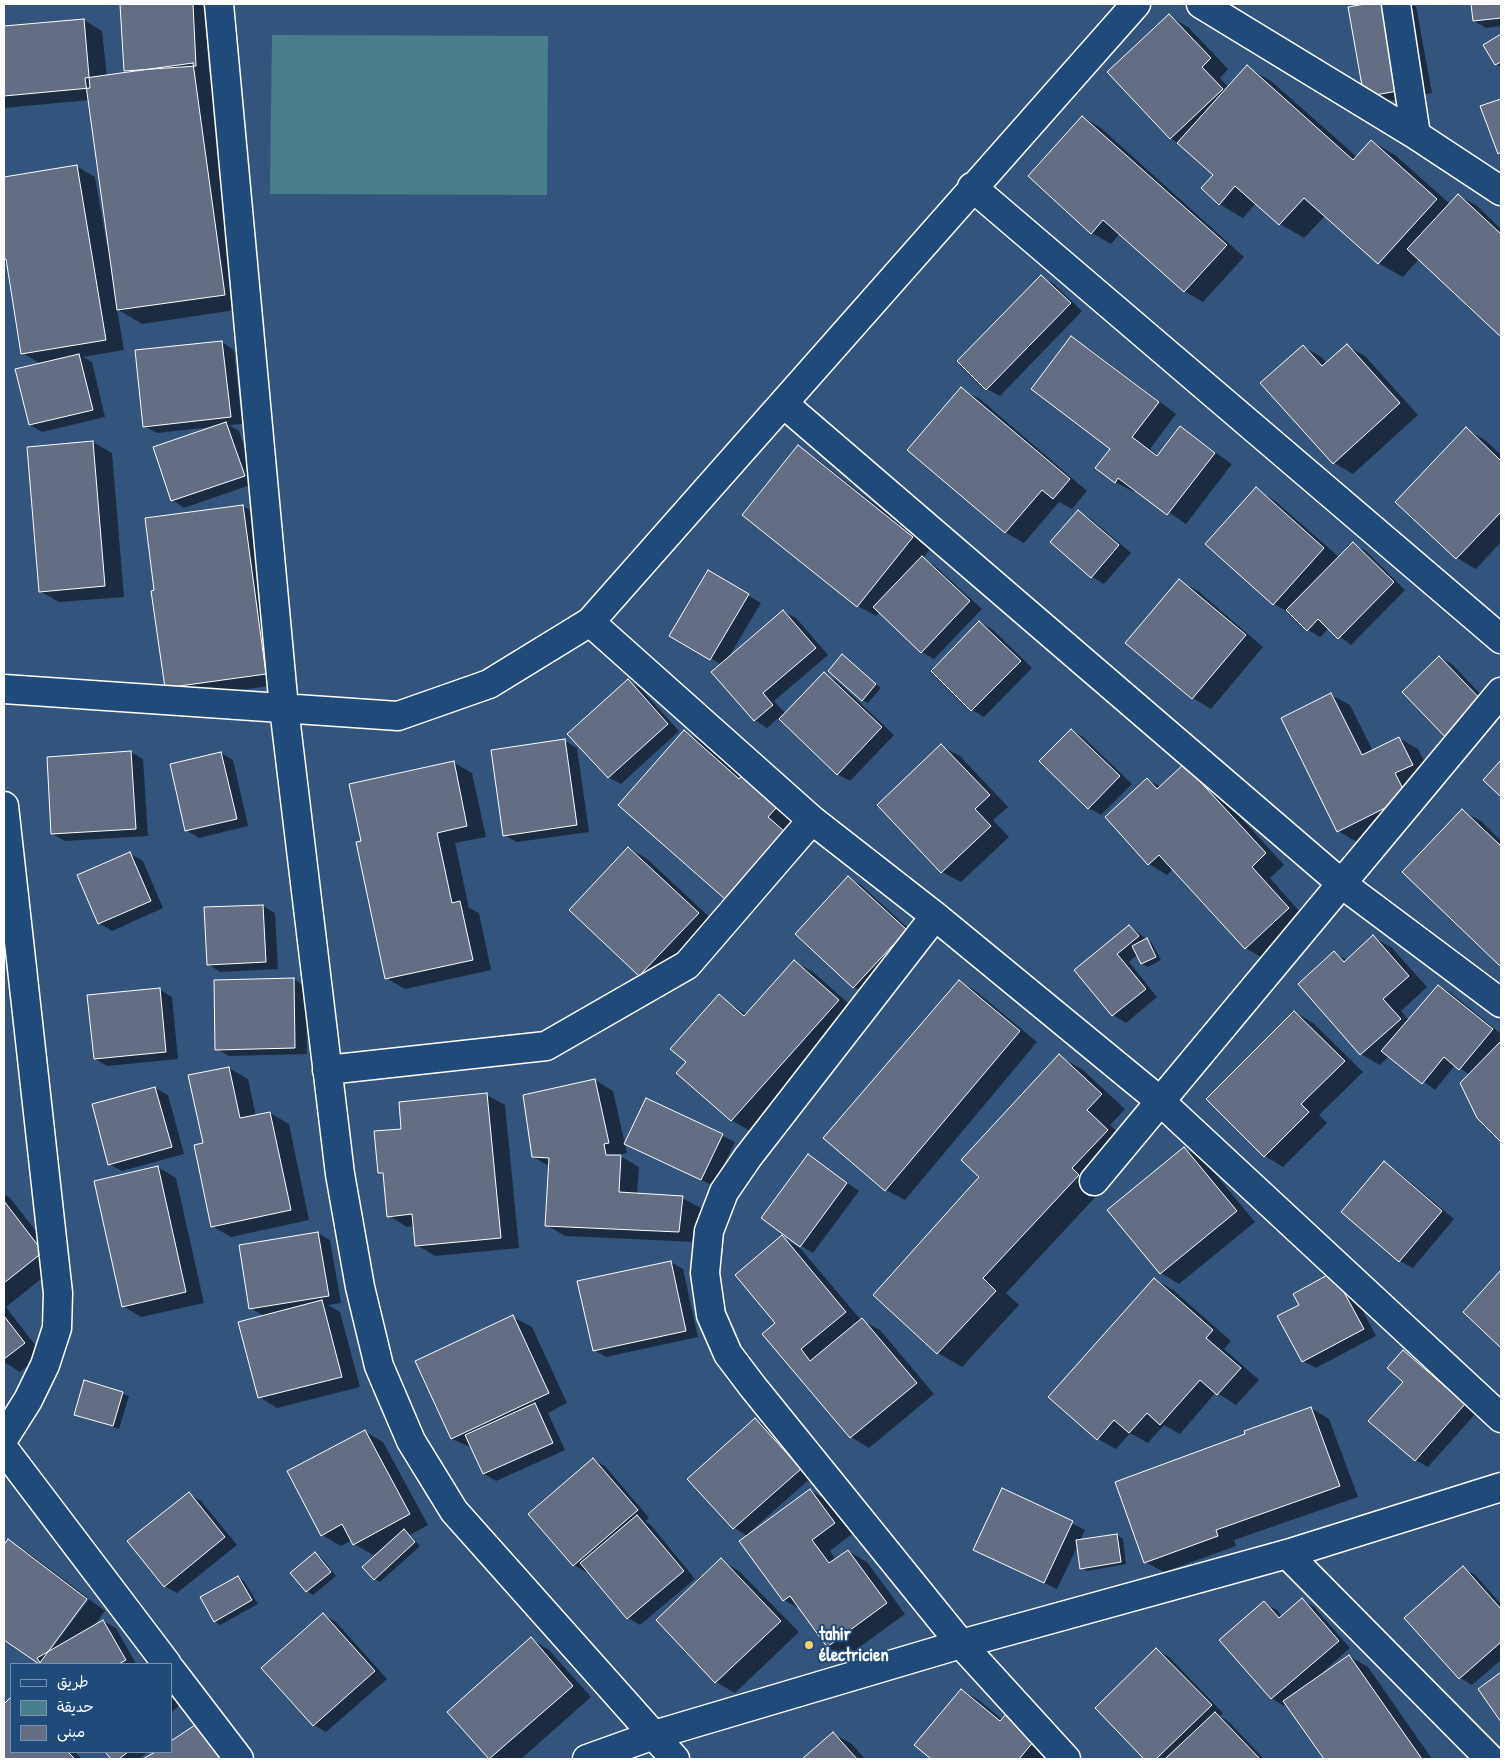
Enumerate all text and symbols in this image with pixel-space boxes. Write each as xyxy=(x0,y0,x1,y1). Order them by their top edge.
place label: tahir électricien xyxy=(819,1624,889,1666)
marker: tahir électricien xyxy=(803,1639,815,1651)
legend xyxy=(10,1663,172,1753)
text: طريق xyxy=(57,1671,89,1692)
text: حديقة xyxy=(57,1696,94,1717)
text: مبنى xyxy=(57,1721,85,1742)

